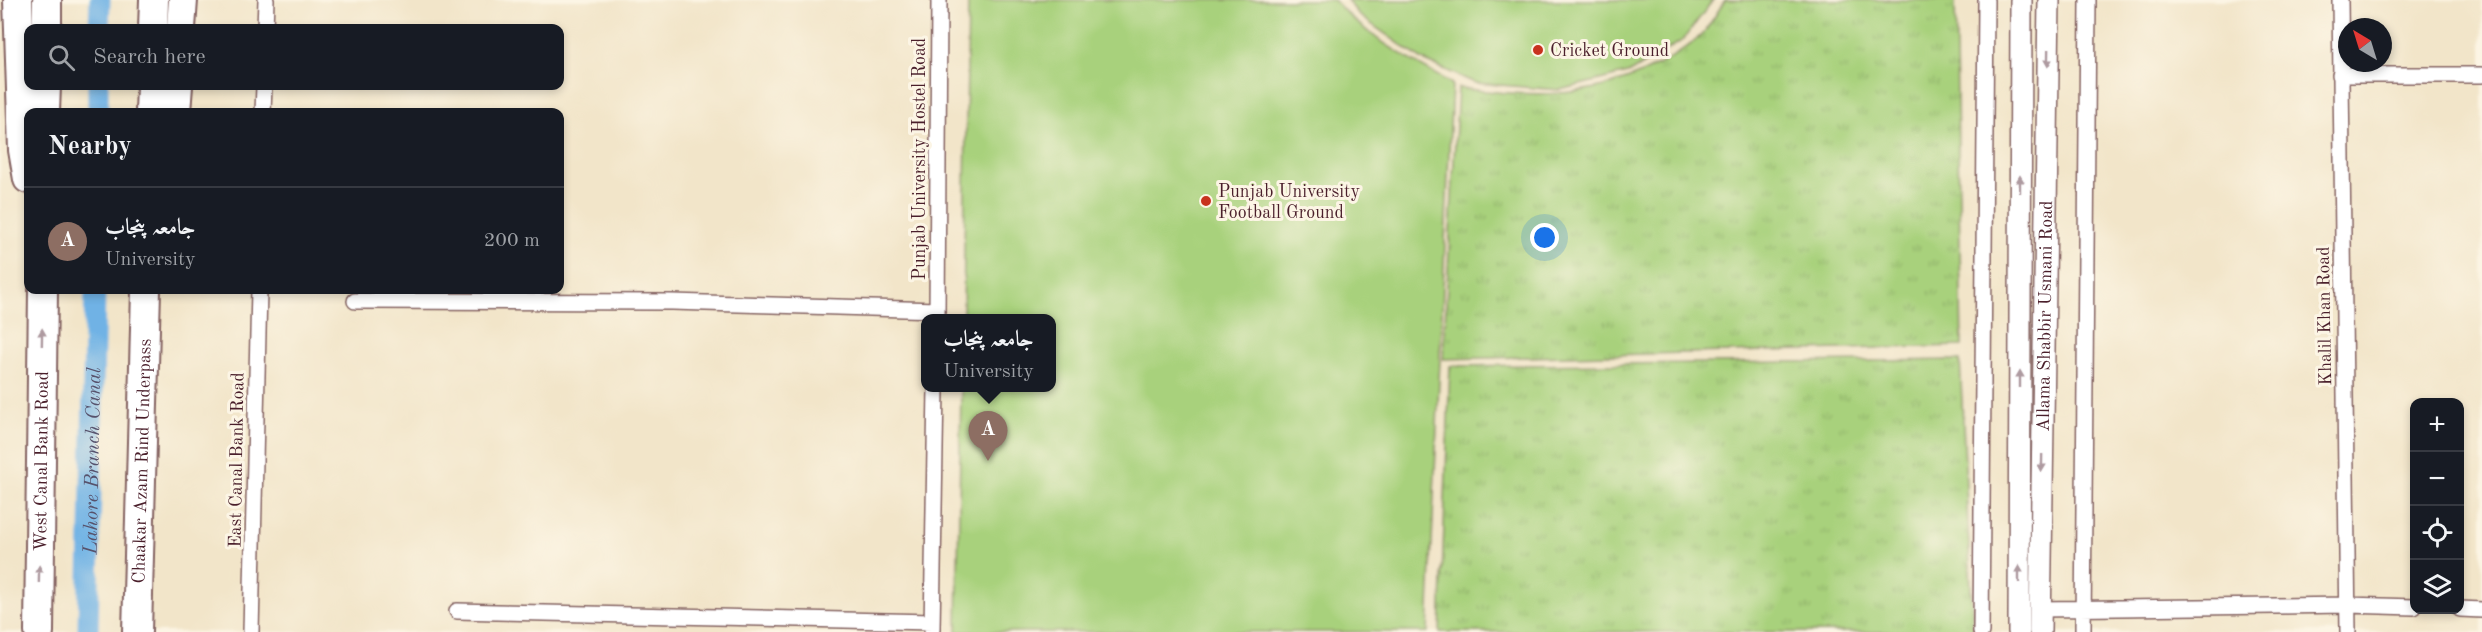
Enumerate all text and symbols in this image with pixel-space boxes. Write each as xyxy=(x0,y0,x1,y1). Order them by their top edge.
north arrow xyxy=(2338,18,2392,72)
search box xyxy=(24,24,564,90)
street label: Punjab University Hostel Road xyxy=(911,38,929,280)
icon: search xyxy=(45,41,78,74)
place label: Cricket Ground xyxy=(1550,42,1669,60)
marker: Cricket Ground xyxy=(1531,43,1545,57)
text: Search here xyxy=(93,46,206,68)
one-way arrow xyxy=(2044,49,2053,68)
text: Nearby xyxy=(48,134,132,160)
one-way arrow xyxy=(2015,174,2025,193)
place label: Punjab University Football Ground xyxy=(1218,183,1360,222)
marker: Punjab University Football Ground xyxy=(1199,194,1213,208)
street label: Allama Shabbir Usmani Road xyxy=(2035,200,2056,432)
text: جامعہ پنجاب xyxy=(105,217,195,239)
your location xyxy=(1530,223,1559,252)
text: A xyxy=(60,231,75,251)
text: 200 m xyxy=(484,231,540,251)
street label: Khalil Khan Road xyxy=(2315,246,2335,386)
text: University xyxy=(105,250,196,270)
popup xyxy=(921,314,1056,392)
one-way arrow xyxy=(37,327,47,346)
text: جامعہ پنجاب xyxy=(943,329,1034,351)
street label: Chaakar Azam Rind Underpass xyxy=(130,338,155,584)
text: University xyxy=(943,362,1034,382)
water label: Lahore Branch Canal xyxy=(82,367,105,556)
one-way arrow xyxy=(2015,369,2025,388)
street label: West Canal Bank Road xyxy=(32,371,52,551)
street label: East Canal Bank Road xyxy=(226,372,248,548)
map controls xyxy=(2410,398,2464,614)
button: + xyxy=(2410,398,2464,452)
pin: A xyxy=(968,412,1008,461)
button: − xyxy=(2410,452,2464,506)
one-way arrow xyxy=(2037,454,2047,473)
button: locate xyxy=(2410,506,2464,560)
button: layers xyxy=(2410,560,2464,614)
one-way arrow xyxy=(34,564,44,583)
one-way arrow xyxy=(2014,564,2024,583)

